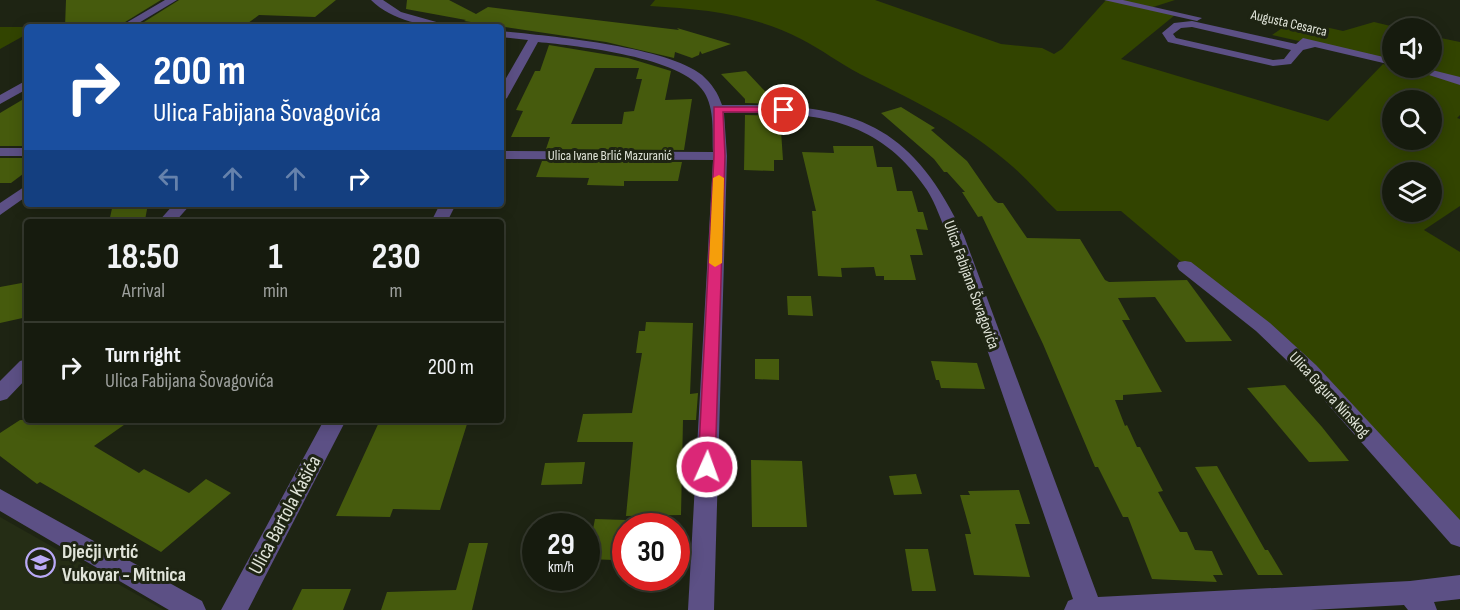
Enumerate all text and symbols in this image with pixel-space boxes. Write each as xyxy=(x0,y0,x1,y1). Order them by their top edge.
street label: Augusta Cesarca xyxy=(1248,6,1329,40)
map controls xyxy=(1382,18,1442,222)
button: sound xyxy=(1382,18,1442,78)
text: 200 m xyxy=(153,46,246,97)
icon: right xyxy=(54,48,132,126)
pin xyxy=(758,84,809,135)
button: search xyxy=(1382,90,1442,150)
icon: arrive xyxy=(767,93,800,126)
text: Ulica Fabijana Šovagovića xyxy=(153,97,381,129)
street label: Ulica Ivane Brlić Mazuranić xyxy=(548,147,672,164)
icon: left xyxy=(153,162,186,195)
icon: ahead xyxy=(216,162,249,195)
icon: ahead xyxy=(279,162,312,195)
icon: right xyxy=(342,162,375,195)
button: layers xyxy=(1382,162,1442,222)
street label: Ulica Fabijana Šovagovića xyxy=(939,218,1003,352)
text: 18:50 xyxy=(107,236,180,279)
text: 1 xyxy=(268,236,283,279)
text: 230 xyxy=(371,236,421,279)
text: Arrival xyxy=(122,279,165,303)
text: min xyxy=(263,279,288,303)
text: m xyxy=(390,279,402,303)
text: Turn right xyxy=(105,342,181,369)
street label: Ulica Grgura Ninskog xyxy=(1285,348,1373,442)
icon: right xyxy=(54,351,87,384)
text: 200 m xyxy=(428,354,474,381)
text: Ulica Fabijana Šovagovića xyxy=(105,369,274,393)
position arrow xyxy=(675,435,739,499)
street label: Ulica Bartola Kašića xyxy=(244,452,326,578)
speed limit sign: 30 xyxy=(612,513,690,591)
text: 29 xyxy=(547,527,575,563)
place label: Dječji vrtić Vukovar - Mitnica xyxy=(62,540,186,587)
school or university icon: Dječji vrtić Vukovar - Mitnica xyxy=(25,547,57,579)
text: km/h xyxy=(548,558,574,577)

